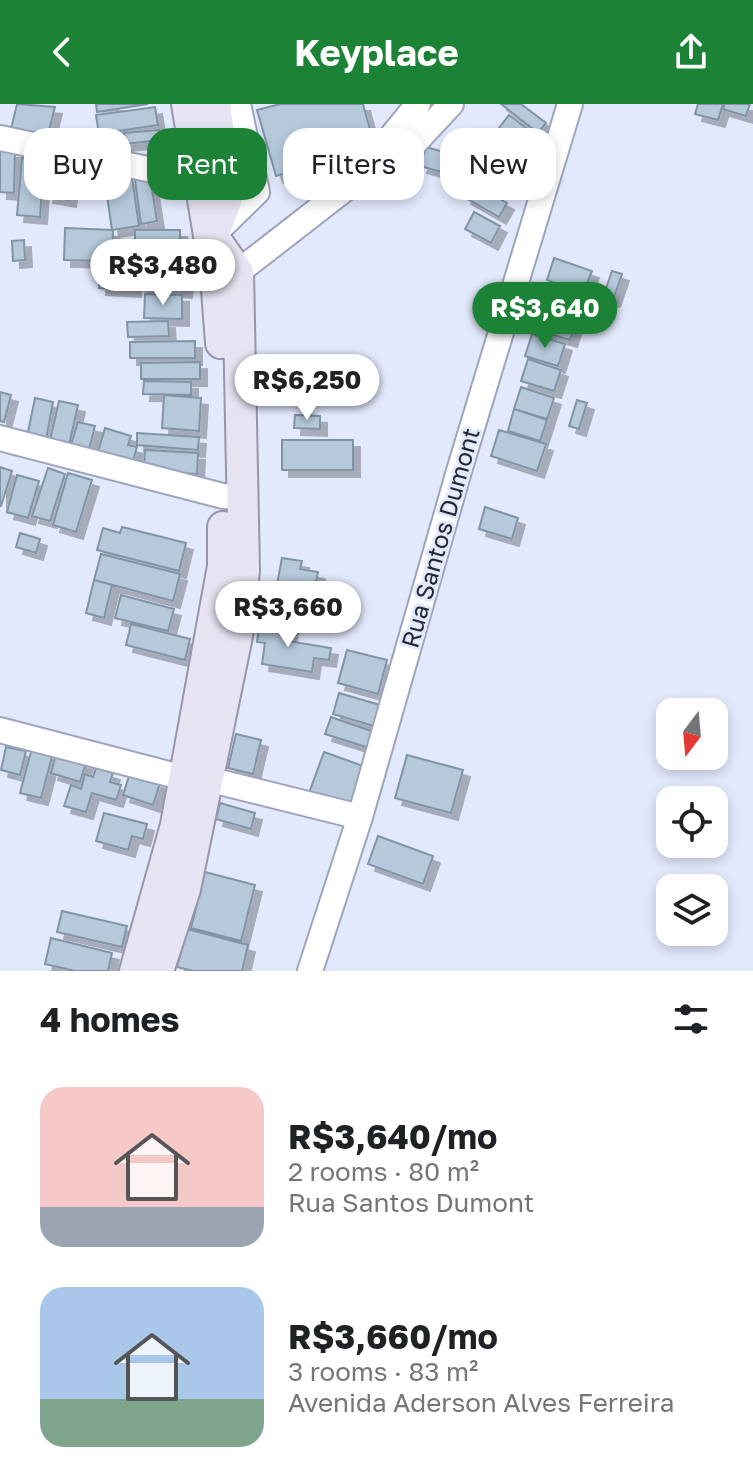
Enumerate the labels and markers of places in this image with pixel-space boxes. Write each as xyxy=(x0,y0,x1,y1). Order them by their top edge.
pin: R$3,480 xyxy=(89,239,237,307)
pin: R$3,640 xyxy=(471,282,619,350)
pin: R$6,250 xyxy=(233,354,381,422)
pin: R$3,660 xyxy=(214,581,362,649)

